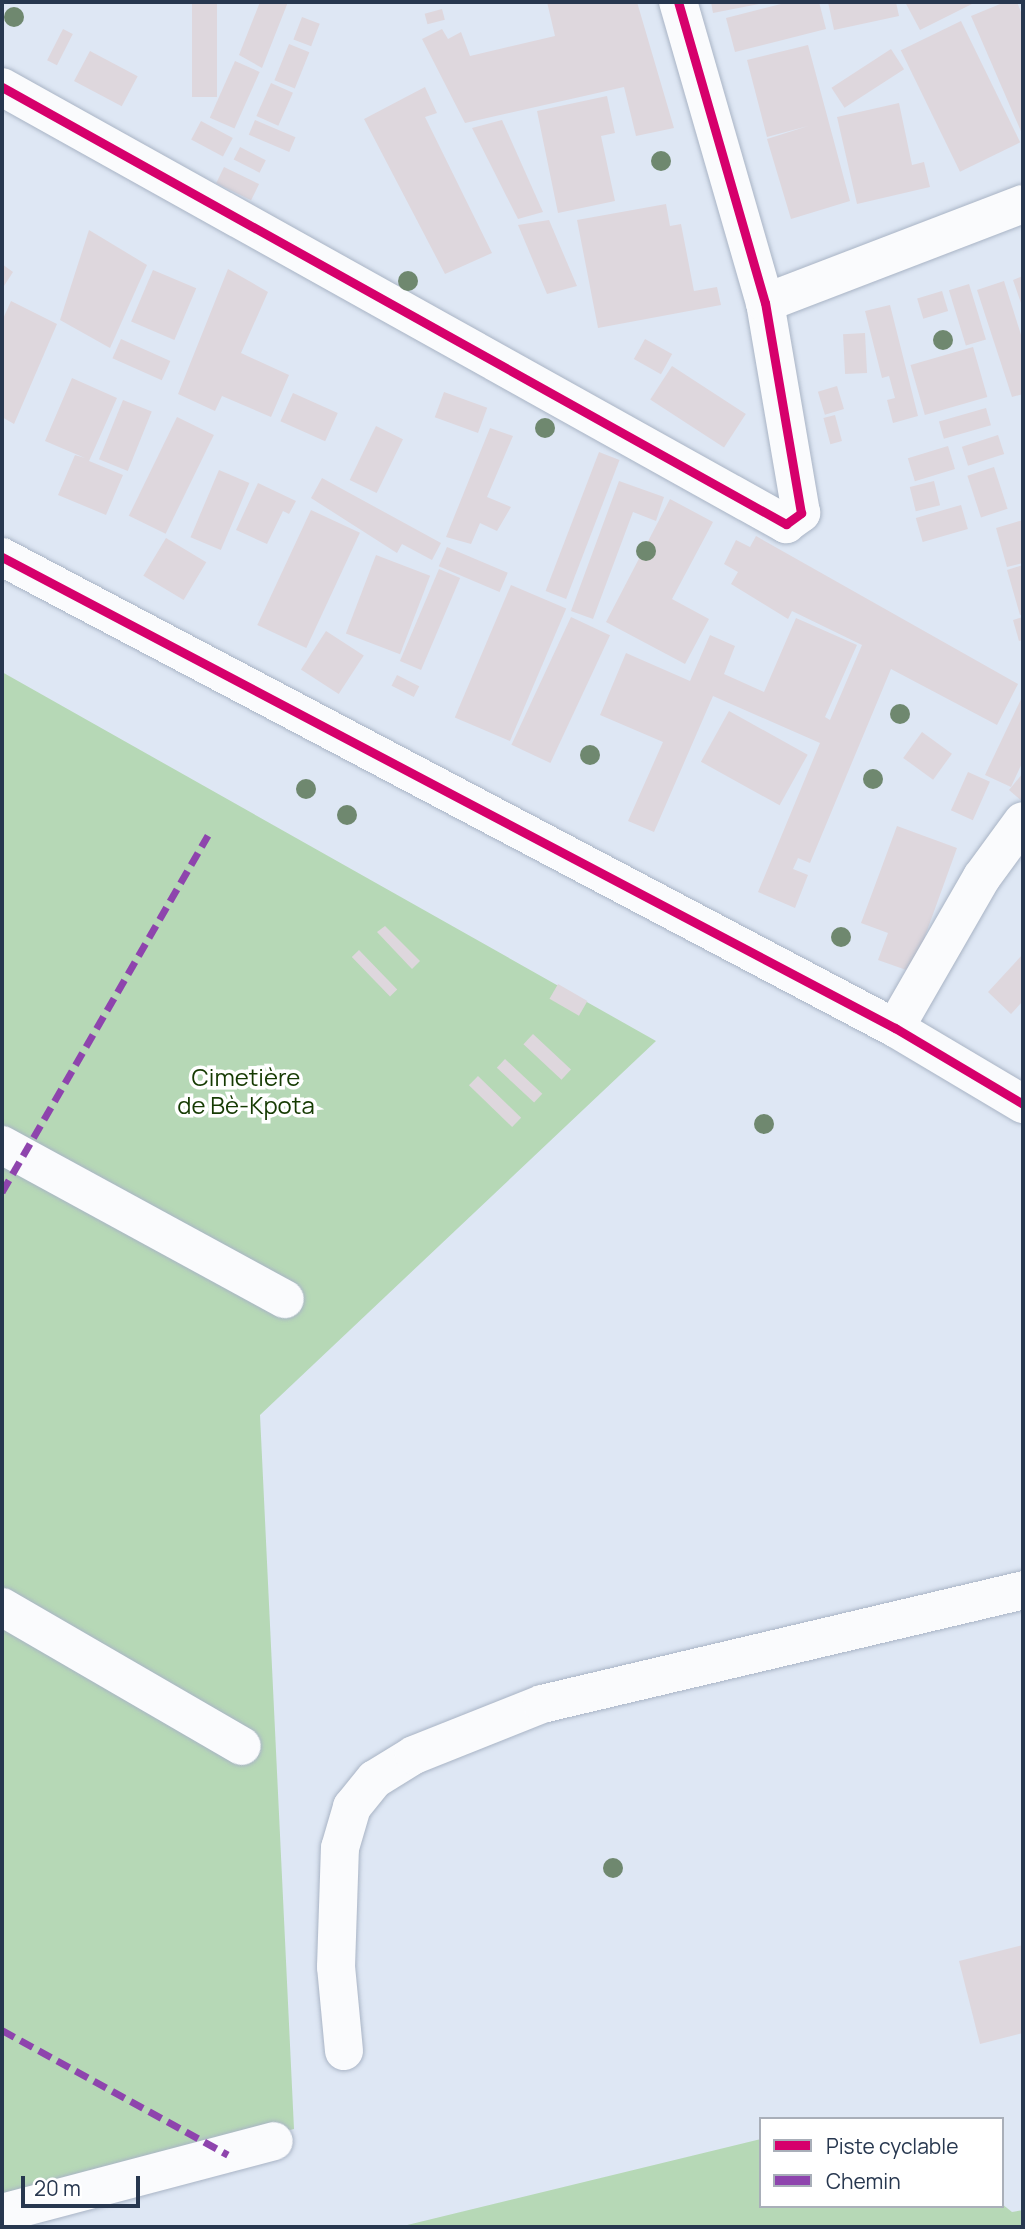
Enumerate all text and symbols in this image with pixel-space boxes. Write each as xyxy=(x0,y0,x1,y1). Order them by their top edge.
park label: Cimetière de Bè-Kpota xyxy=(177,1063,315,1119)
legend xyxy=(759,2117,1004,2208)
text: Piste cyclable xyxy=(826,2132,958,2160)
scale bar xyxy=(24,2162,144,2206)
text: Chemin xyxy=(826,2167,901,2195)
text: 20 m xyxy=(34,2174,81,2202)

